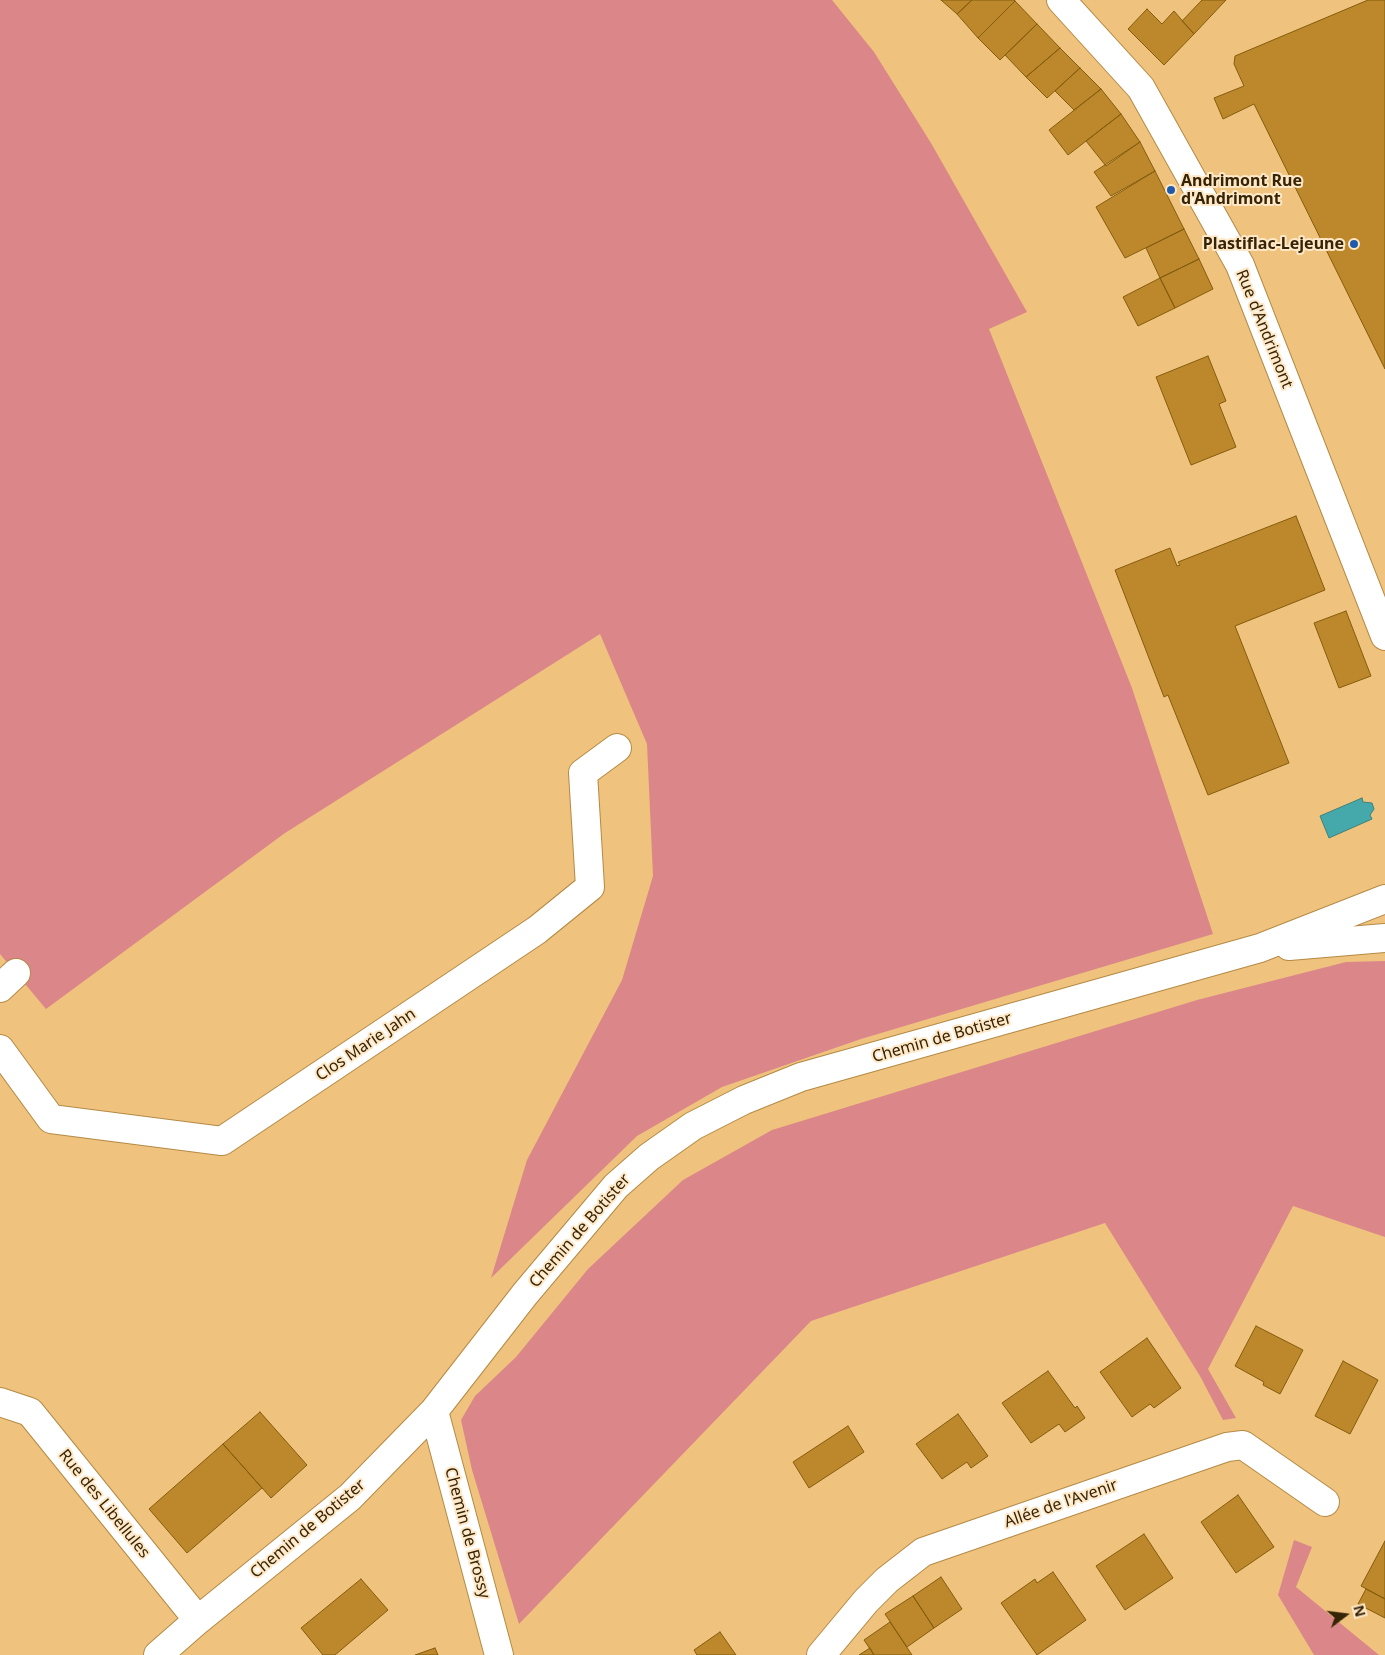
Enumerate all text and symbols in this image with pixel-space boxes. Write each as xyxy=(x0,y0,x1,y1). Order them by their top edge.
place label: Andrimont Rue d'Andrimont xyxy=(1181,171,1302,209)
marker: Andrimont Rue d'Andrimont xyxy=(1165,184,1177,196)
place label: Plastiflac-Lejeune xyxy=(1203,234,1344,254)
marker: Plastiflac-Lejeune xyxy=(1348,238,1360,250)
street label: Rue d'Andrimont xyxy=(1231,267,1297,391)
street label: Clos Marie Jahn xyxy=(312,1005,420,1085)
street label: Chemin de Botister xyxy=(870,1009,1014,1067)
street label: Chemin de Botister xyxy=(525,1170,635,1292)
street label: Rue des Libellules xyxy=(54,1446,154,1562)
street label: Chemin de Brossy xyxy=(440,1465,494,1601)
street label: Chemin de Botister xyxy=(247,1475,369,1583)
street label: Allée de l'Avenir xyxy=(1002,1476,1120,1532)
north arrow xyxy=(1320,1590,1370,1640)
text: N xyxy=(1349,1603,1371,1619)

